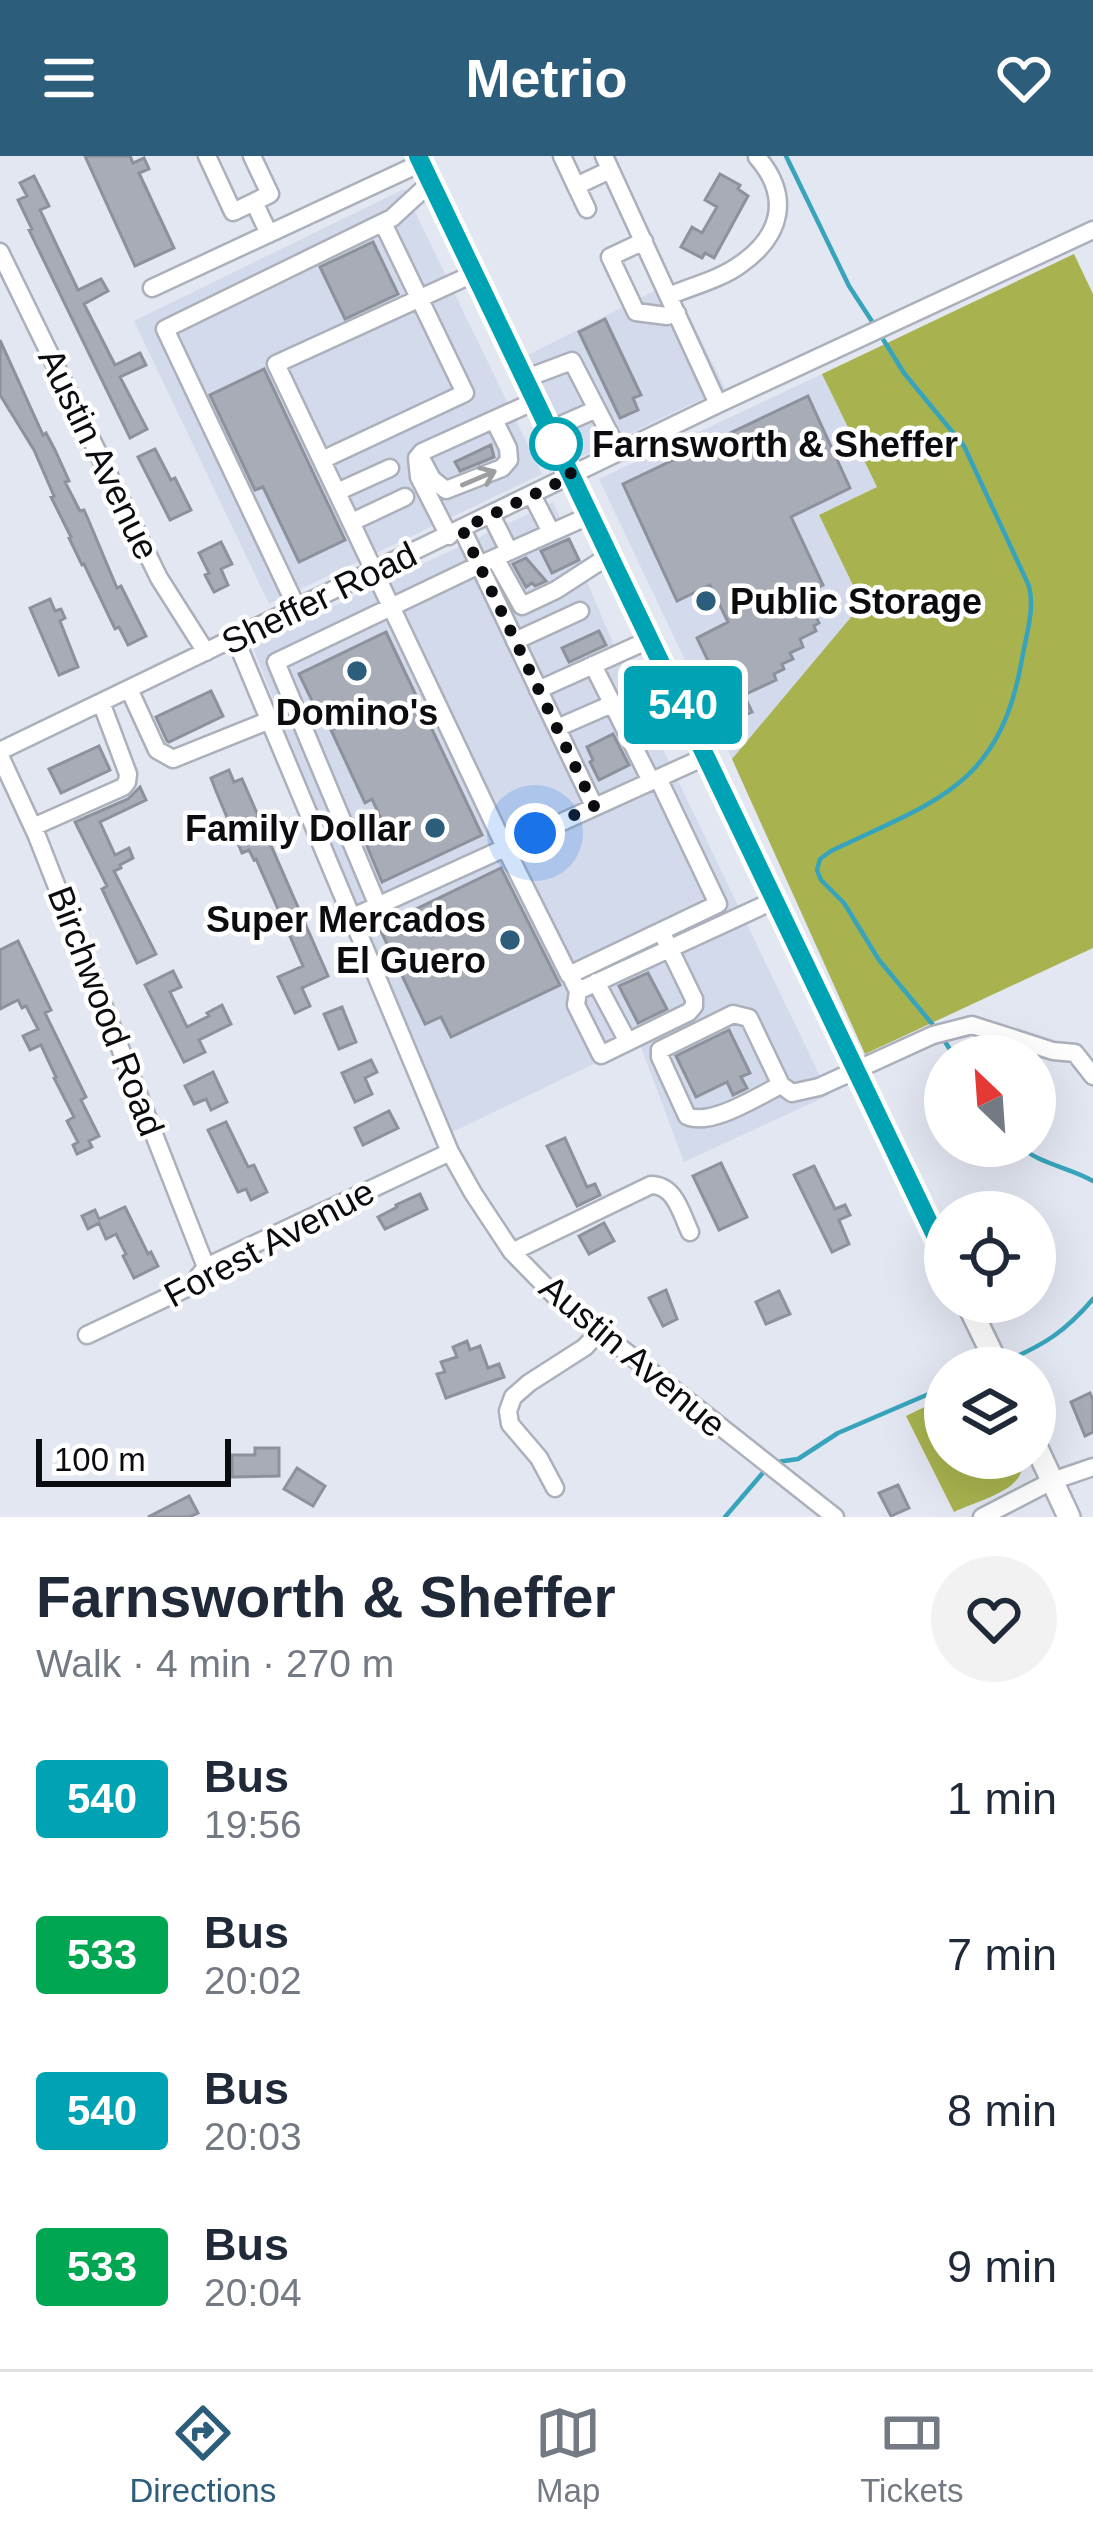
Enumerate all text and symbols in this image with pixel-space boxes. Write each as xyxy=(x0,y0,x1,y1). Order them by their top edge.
icon: menu xyxy=(36,45,102,111)
icon: heart xyxy=(991,45,1057,111)
text: Metrio xyxy=(466,48,628,108)
street label: Austin Avenue xyxy=(30,342,168,566)
marker: Farnsworth & Sheffer xyxy=(531,419,581,469)
place label: Farnsworth & Sheffer xyxy=(592,424,958,465)
one-way arrow xyxy=(459,466,496,487)
street label: Sheffer Road xyxy=(215,533,423,663)
place label: Public Storage xyxy=(730,581,982,622)
marker: Public Storage xyxy=(693,588,719,614)
marker: Domino's xyxy=(344,658,370,684)
line badge: 540 xyxy=(614,666,752,744)
text: 540 xyxy=(648,681,718,728)
place label: Domino's xyxy=(276,692,438,733)
your location xyxy=(505,803,565,863)
place label: Family Dollar xyxy=(185,808,411,849)
marker: Family Dollar xyxy=(422,815,448,841)
street label: Birchwood Road xyxy=(40,880,172,1142)
place label: Super Mercados El Guero xyxy=(206,899,486,981)
marker: Super Mercados El Guero xyxy=(497,927,523,953)
north arrow xyxy=(924,1035,1056,1167)
map controls xyxy=(924,1035,1056,1479)
street label: Forest Avenue xyxy=(157,1171,381,1315)
button: locate xyxy=(924,1191,1056,1323)
street label: Austin Avenue xyxy=(532,1267,734,1445)
button: layers xyxy=(924,1347,1056,1479)
scale bar xyxy=(36,1433,231,1486)
text: 100 m xyxy=(54,1441,146,1478)
button: heart xyxy=(931,1556,1057,1682)
text: Farnsworth & Sheffer xyxy=(36,1565,616,1629)
text: Walk · 4 min · 270 m xyxy=(36,1642,394,1685)
text: Bus xyxy=(204,1751,289,1802)
text: 1 min xyxy=(947,1773,1057,1824)
text: 540 xyxy=(67,1775,137,1822)
text: 19:56 xyxy=(204,1803,302,1846)
text: Bus xyxy=(204,1907,289,1958)
text: 7 min xyxy=(947,1929,1057,1980)
text: 533 xyxy=(67,1931,137,1978)
text: 20:02 xyxy=(204,1959,302,2002)
text: Bus xyxy=(204,2063,289,2114)
text: 8 min xyxy=(947,2085,1057,2136)
text: 540 xyxy=(67,2087,137,2134)
text: 20:03 xyxy=(204,2115,302,2158)
text: Bus xyxy=(204,2219,289,2270)
text: 9 min xyxy=(947,2241,1057,2292)
text: 533 xyxy=(67,2243,137,2290)
text: 20:04 xyxy=(204,2271,302,2314)
tab: Directions xyxy=(129,2400,276,2510)
tab: Map xyxy=(535,2400,601,2510)
tab: Tickets xyxy=(860,2400,963,2510)

